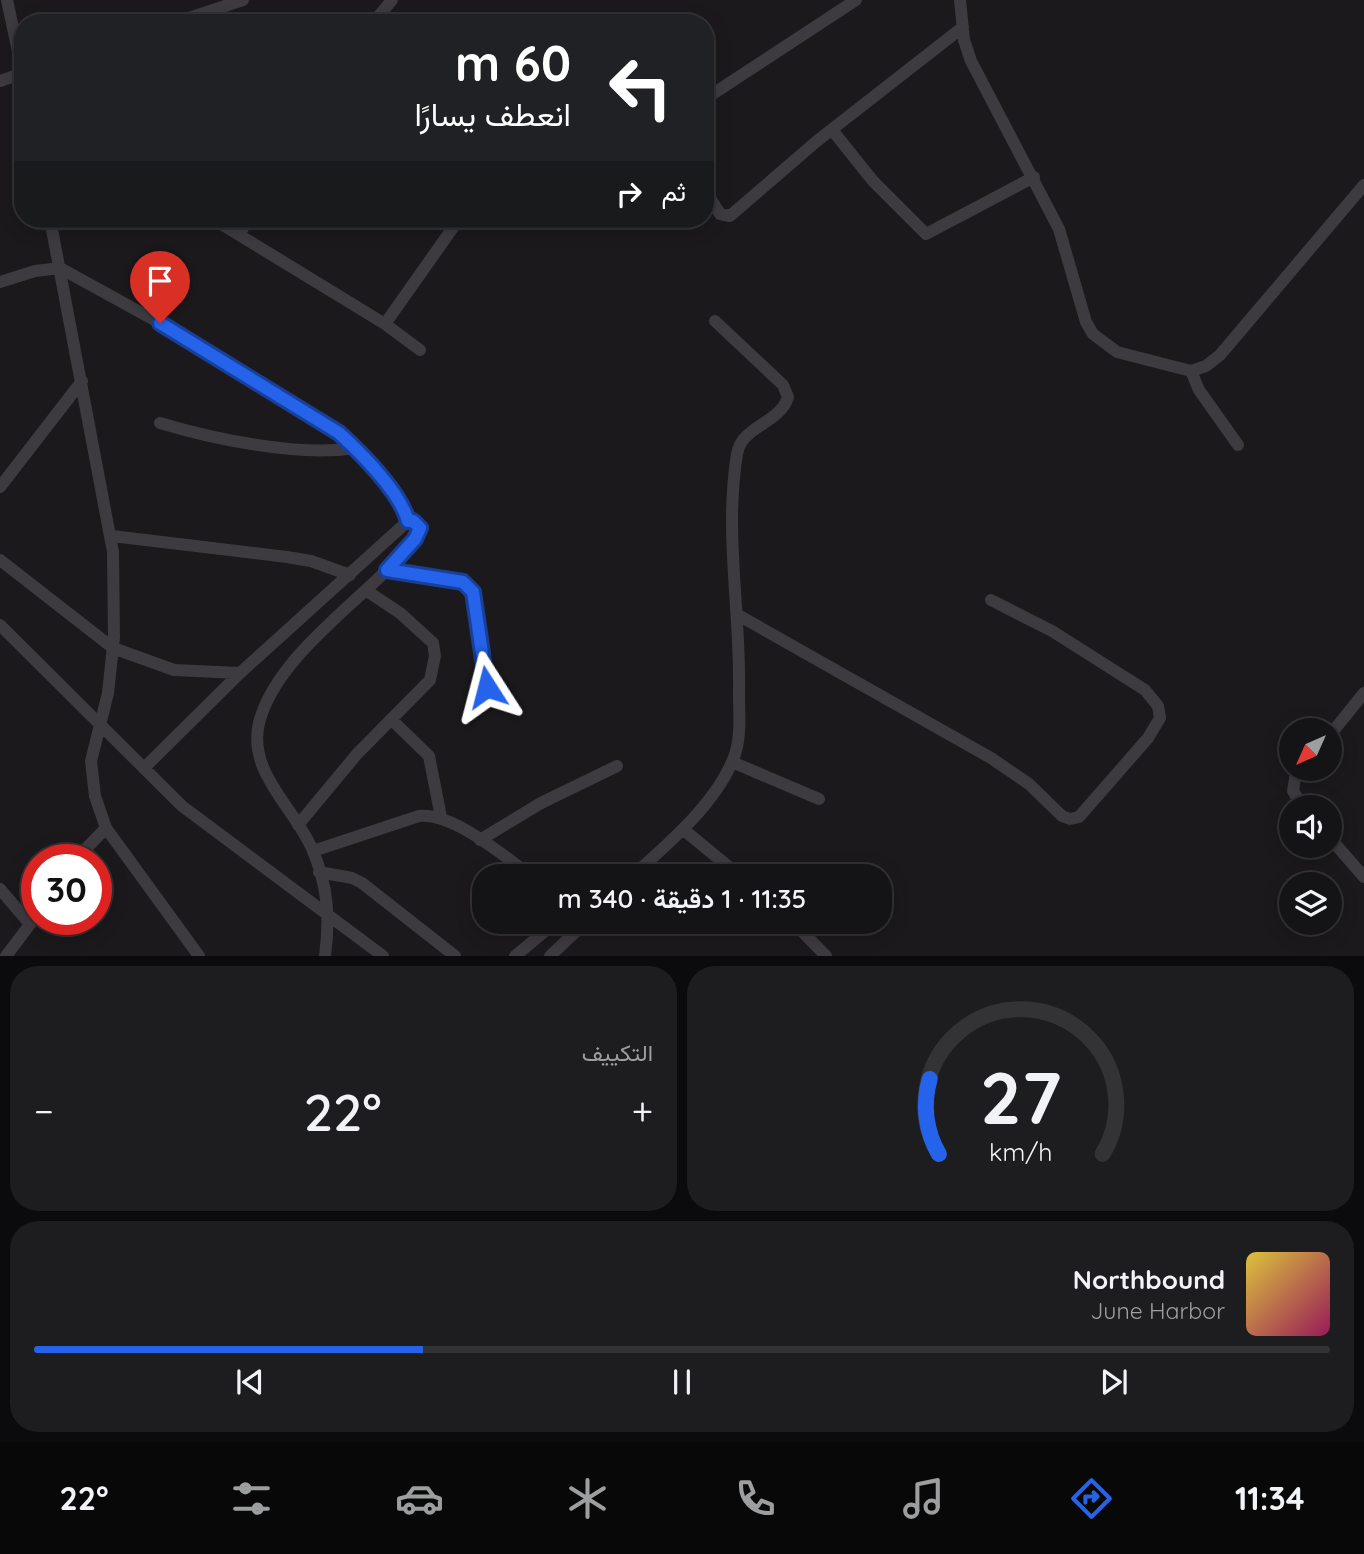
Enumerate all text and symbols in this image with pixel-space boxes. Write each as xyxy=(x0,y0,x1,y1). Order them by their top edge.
text: 60 m xyxy=(455,32,571,93)
icon: left xyxy=(595,42,686,133)
text: انعطف يسارًا xyxy=(415,94,571,134)
icon: right xyxy=(610,175,648,213)
text: ثم xyxy=(662,175,686,208)
pin xyxy=(130,251,190,323)
icon: arrive xyxy=(141,262,179,300)
position arrow xyxy=(450,650,524,724)
north arrow xyxy=(1279,718,1342,780)
map controls xyxy=(1279,718,1342,935)
button: sound xyxy=(1279,795,1342,858)
speed limit sign: 30 xyxy=(21,844,112,935)
button: layers xyxy=(1279,872,1342,935)
text: 11:35 · 1 دقيقة · 340 m xyxy=(558,882,806,915)
text: التكييف xyxy=(582,1038,653,1067)
text: 27 xyxy=(980,1052,1061,1143)
text: 22° xyxy=(304,1079,382,1144)
text: − xyxy=(34,1087,54,1135)
text: + xyxy=(632,1087,653,1135)
text: km/h xyxy=(989,1136,1052,1167)
text: Northbound xyxy=(1073,1263,1225,1296)
text: June Harbor xyxy=(1090,1296,1225,1325)
icon: previous xyxy=(231,1363,269,1401)
icon: pause xyxy=(663,1363,701,1401)
icon: next xyxy=(1095,1363,1133,1401)
icon: filters xyxy=(227,1474,276,1523)
icon: car xyxy=(395,1474,444,1523)
icon: climate xyxy=(563,1474,612,1523)
icon: phone xyxy=(731,1474,780,1523)
icon: music xyxy=(899,1474,948,1523)
icon: directions xyxy=(1067,1474,1116,1523)
text: 22° xyxy=(60,1478,109,1518)
text: 11:34 xyxy=(1235,1478,1305,1518)

